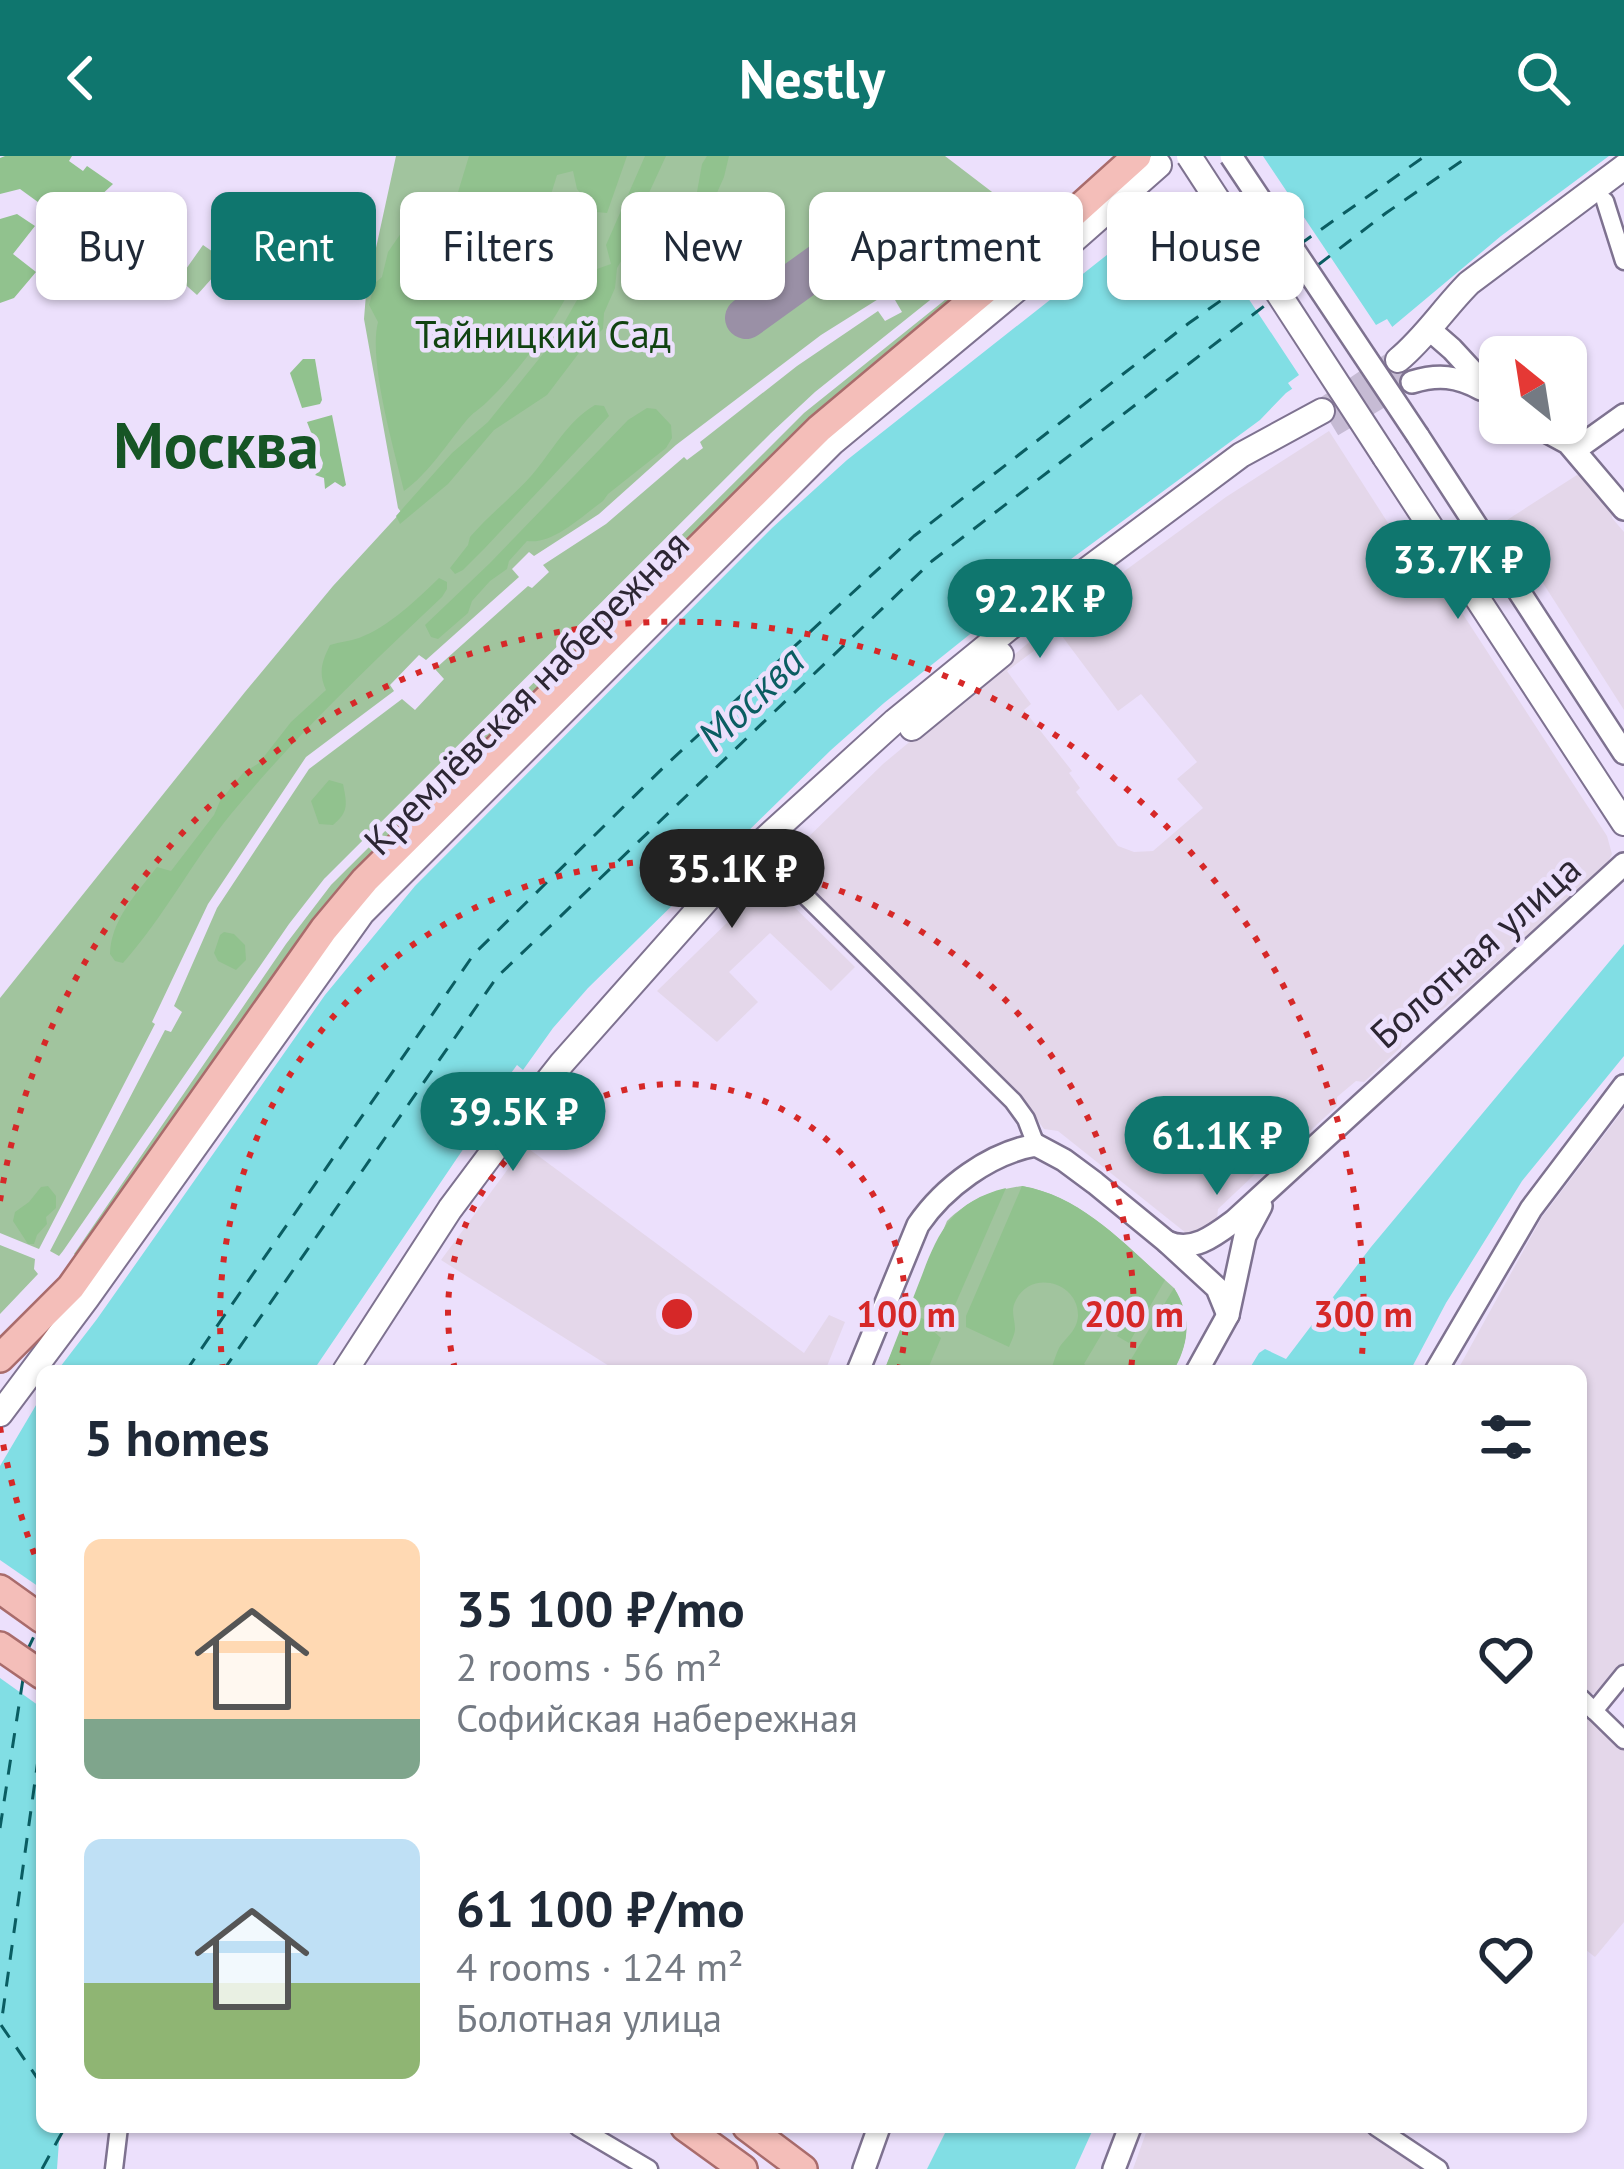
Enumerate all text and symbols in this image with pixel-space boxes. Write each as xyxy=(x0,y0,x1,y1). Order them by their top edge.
text: Nestly xyxy=(739,43,885,113)
icon: back xyxy=(48,45,114,111)
icon: search xyxy=(1510,45,1576,111)
chip: Buy xyxy=(36,192,187,300)
chip: Rent xyxy=(211,192,376,300)
chip: Filters xyxy=(400,192,597,300)
chip: New xyxy=(621,192,785,300)
chip: Apartment xyxy=(809,192,1083,300)
chip: House xyxy=(1107,192,1304,300)
park label: Тайницкий Сад xyxy=(415,308,671,359)
north arrow xyxy=(1479,336,1587,444)
map controls xyxy=(1479,336,1587,444)
district label: Москва xyxy=(113,404,319,485)
street label: Кремлёвская набережная xyxy=(353,519,699,865)
pin: 33.7K ₽ xyxy=(1347,520,1569,622)
text: 33.7K ₽ xyxy=(1393,533,1523,584)
pin: 92.2K ₽ xyxy=(929,559,1151,661)
text: 92.2K ₽ xyxy=(975,572,1105,623)
water label: Москва xyxy=(685,633,816,762)
pin: 35.1K ₽ xyxy=(621,829,843,931)
text: 35.1K ₽ xyxy=(667,842,797,893)
street label: Болотная улица xyxy=(1359,843,1591,1059)
pin: 39.5K ₽ xyxy=(402,1072,624,1174)
text: 39.5K ₽ xyxy=(448,1085,578,1136)
pin: 61.1K ₽ xyxy=(1106,1096,1328,1198)
text: 61.1K ₽ xyxy=(1152,1109,1282,1160)
text: 100 m xyxy=(856,1290,956,1337)
text: 200 m xyxy=(1084,1290,1184,1337)
text: 300 m xyxy=(1313,1290,1413,1337)
centre of rings xyxy=(656,1293,698,1335)
text: 5 homes xyxy=(84,1404,270,1470)
icon: filters xyxy=(1473,1404,1539,1470)
text: 35 100 ₽/mo xyxy=(456,1575,745,1641)
icon: home xyxy=(180,1587,324,1731)
icon: heart xyxy=(1473,1626,1539,1692)
text: 2 rooms · 56 m² xyxy=(456,1641,722,1692)
text: Софийская набережная xyxy=(456,1692,858,1743)
text: 61 100 ₽/mo xyxy=(456,1875,745,1941)
icon: home xyxy=(180,1887,324,2031)
icon: heart xyxy=(1473,1926,1539,1992)
text: 4 rooms · 124 m² xyxy=(456,1941,743,1992)
text: Болотная улица xyxy=(456,1992,722,2043)

